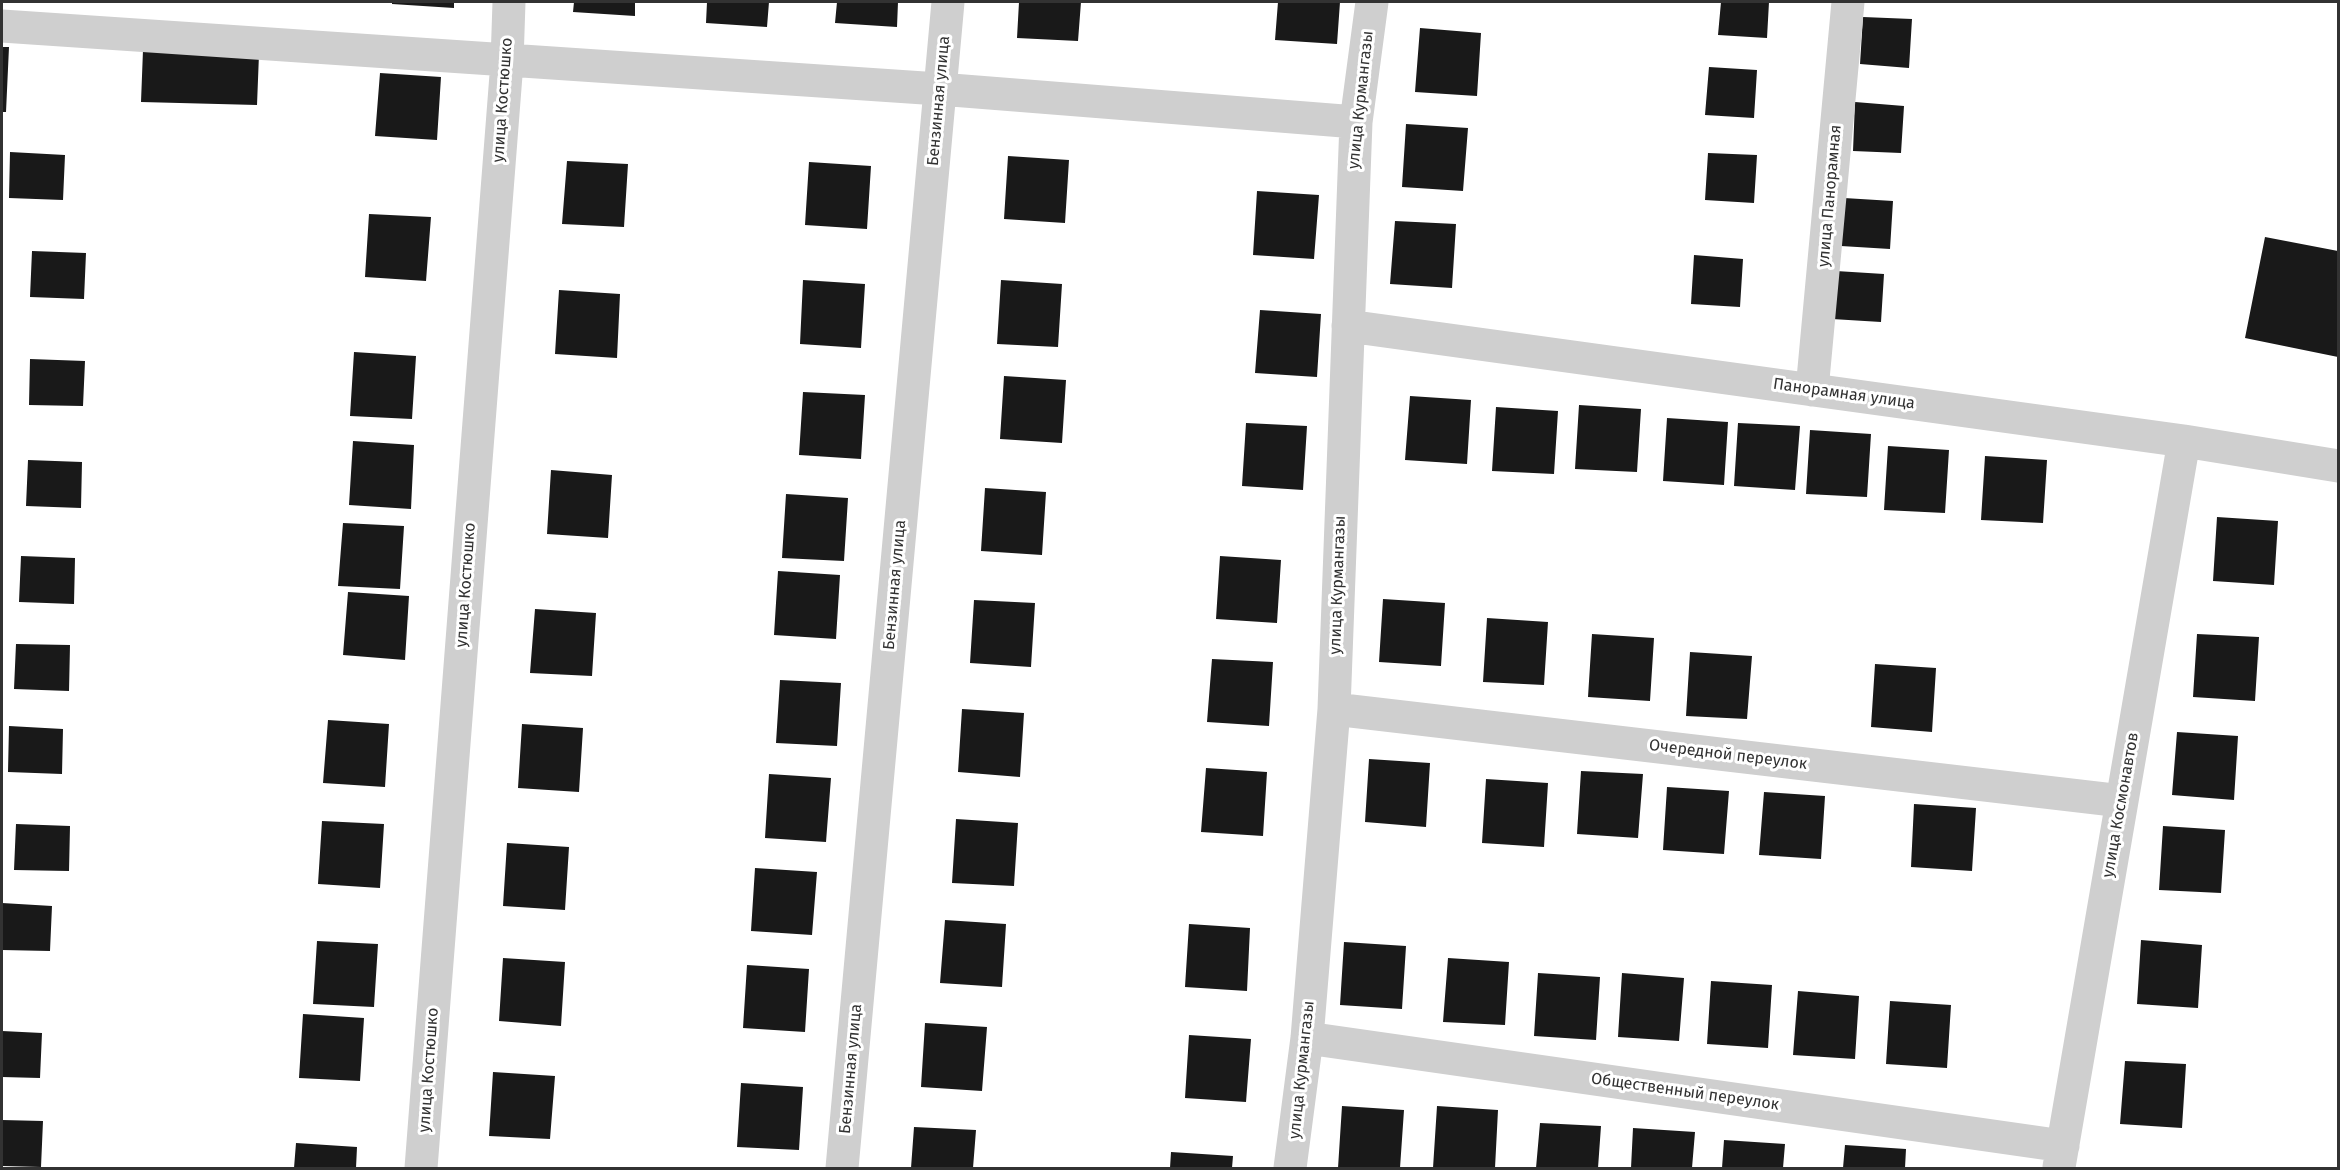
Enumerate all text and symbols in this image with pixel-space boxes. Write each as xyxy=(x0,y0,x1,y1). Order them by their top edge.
street label: улица Курмангазы xyxy=(1344,30,1378,170)
street label: Бензинная улица xyxy=(924,35,954,167)
street label: улица Костюшко xyxy=(489,37,517,163)
street label: улица Панорамная xyxy=(1814,124,1846,268)
street label: Панорамная улица xyxy=(1772,375,1916,413)
street label: улица Курмангазы xyxy=(1326,515,1350,655)
street label: Бензинная улица xyxy=(880,519,910,651)
street label: улица Костюшко xyxy=(452,522,480,648)
street label: улица Космонавтов xyxy=(2099,731,2143,879)
street label: Очередной переулок xyxy=(1648,736,1808,774)
street label: улица Курмангазы xyxy=(1285,1000,1319,1140)
street label: Бензинная улица xyxy=(836,1003,866,1135)
street label: улица Костюшко xyxy=(415,1007,443,1133)
street label: Общественный переулок xyxy=(1590,1069,1780,1115)

